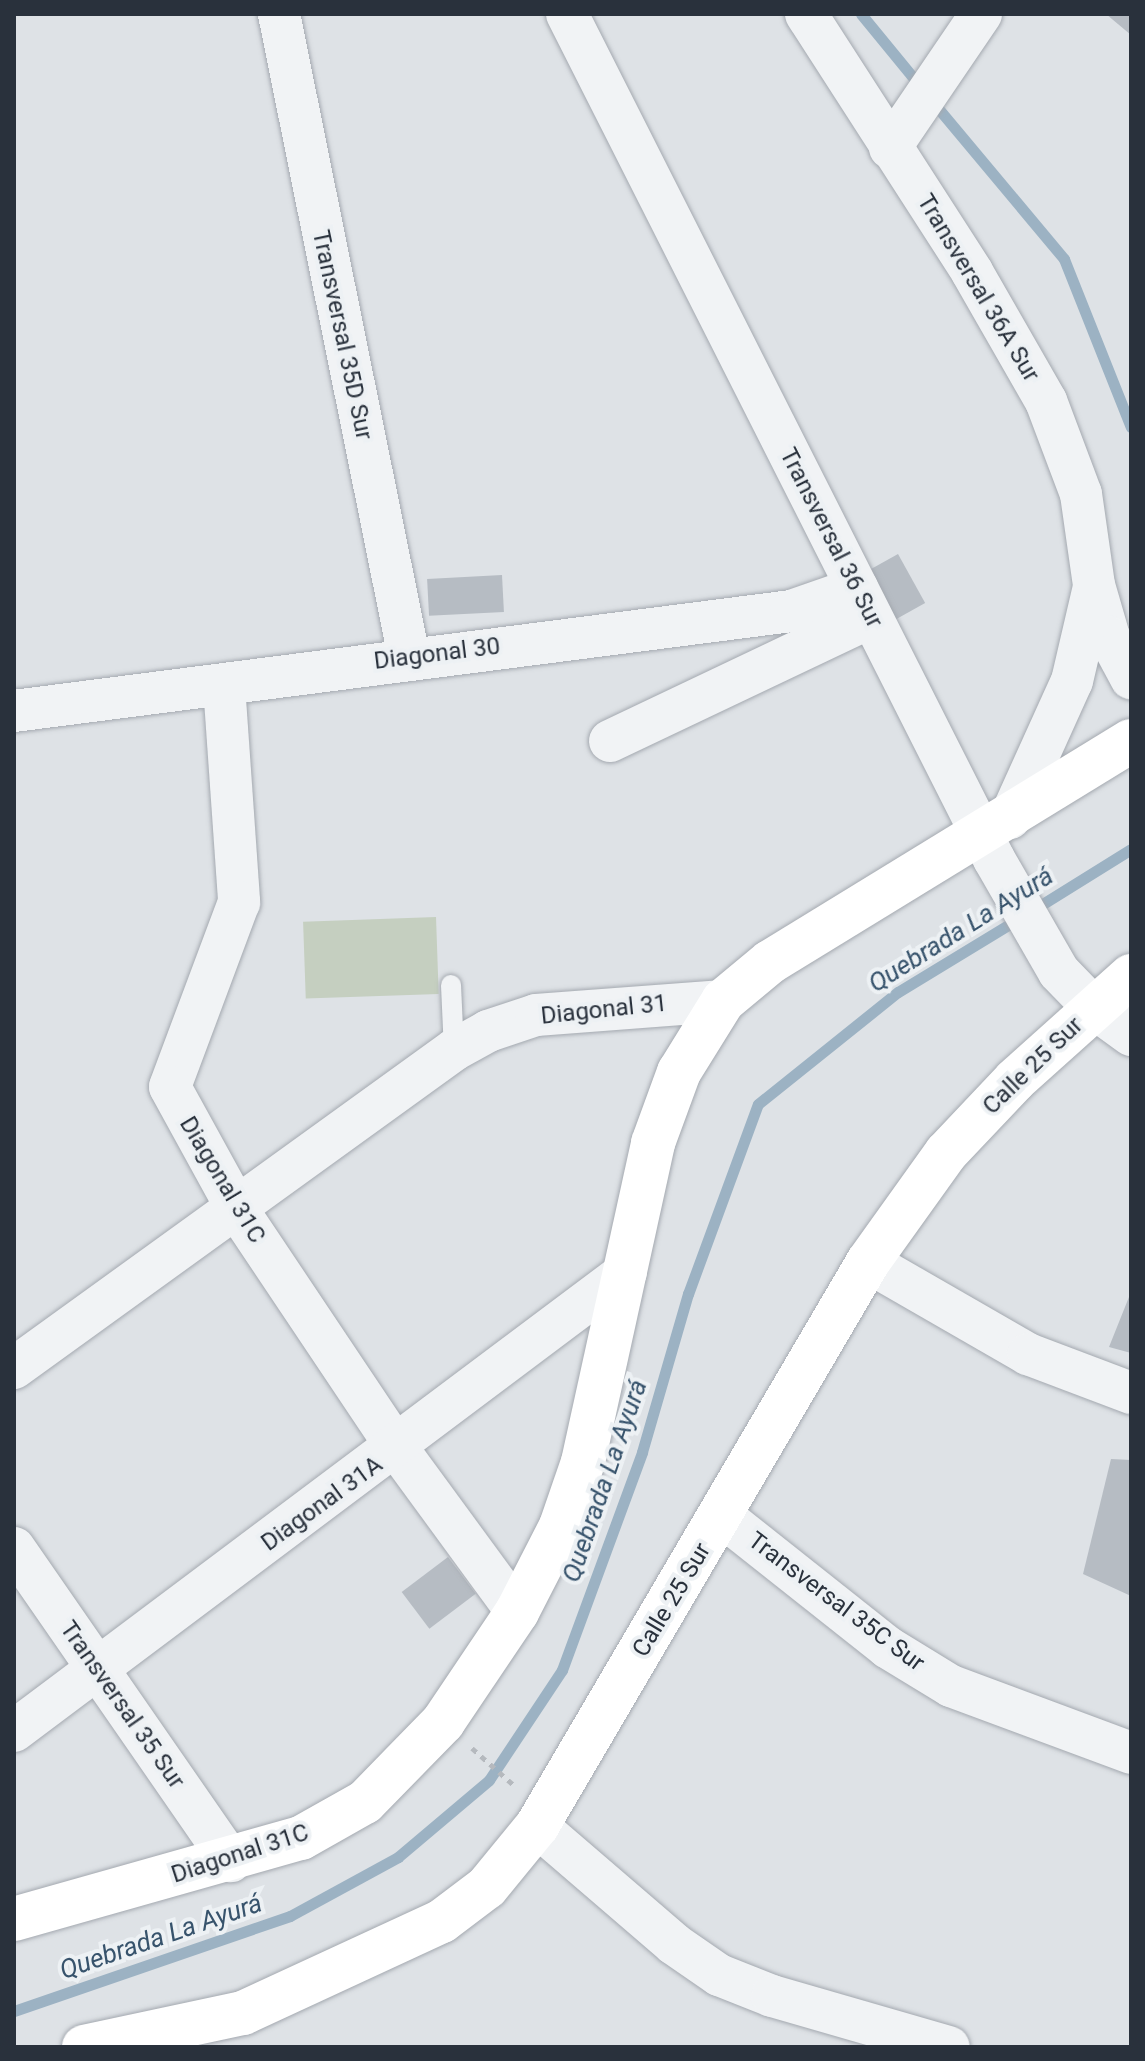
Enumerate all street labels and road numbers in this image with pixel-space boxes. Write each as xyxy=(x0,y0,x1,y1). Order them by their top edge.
street label: Transversal 36A Sur xyxy=(911,189,1045,387)
street label: Transversal 35D Sur xyxy=(306,228,378,442)
street label: Transversal 36 Sur xyxy=(773,443,889,633)
street label: Diagonal 30 xyxy=(372,632,502,676)
street label: Diagonal 31 xyxy=(539,989,669,1031)
street label: Calle 25 Sur xyxy=(977,1011,1089,1121)
street label: Diagonal 31C xyxy=(173,1112,271,1248)
street label: Diagonal 31A xyxy=(256,1450,388,1558)
street label: Transversal 35C Sur xyxy=(742,1526,930,1678)
street label: Calle 25 Sur xyxy=(627,1538,717,1662)
street label: Transversal 35 Sur xyxy=(53,1616,191,1794)
street label: Diagonal 31C xyxy=(168,1818,312,1890)

